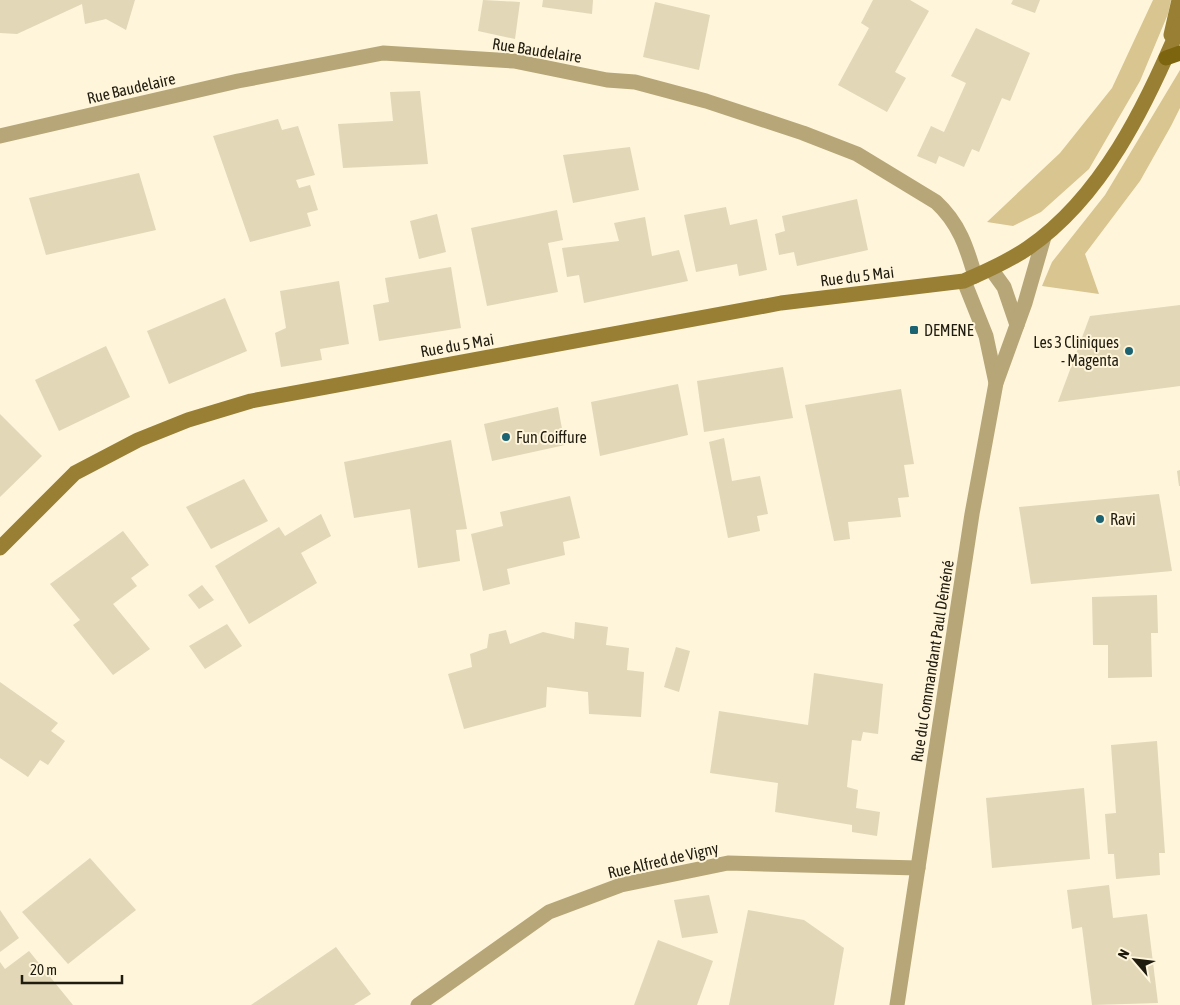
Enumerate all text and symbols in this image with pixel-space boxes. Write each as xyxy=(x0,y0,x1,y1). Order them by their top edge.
street label: Rue Baudelaire xyxy=(491,34,583,66)
street label: Rue Baudelaire xyxy=(85,69,177,107)
street label: Rue du 5 Mai xyxy=(819,263,895,289)
place label: DEMENE xyxy=(924,321,974,339)
marker: DEMENE xyxy=(908,324,920,336)
street label: Rue du 5 Mai xyxy=(419,330,495,360)
place label: Les 3 Cliniques - Magenta xyxy=(1033,333,1119,370)
marker: Les 3 Cliniques - Magenta xyxy=(1123,345,1135,357)
place label: Fun Coiffure xyxy=(516,428,587,446)
marker: Fun Coiffure xyxy=(500,431,512,443)
place label: Ravi xyxy=(1110,510,1136,528)
marker: Ravi xyxy=(1094,513,1106,525)
street label: Rue du Commandant Paul Déméné xyxy=(907,559,957,763)
street label: Rue Alfred de Vigny xyxy=(606,838,721,882)
north arrow xyxy=(1110,935,1160,985)
text: N xyxy=(1115,946,1133,961)
scale bar xyxy=(22,952,122,984)
text: 20 m xyxy=(30,961,57,978)

